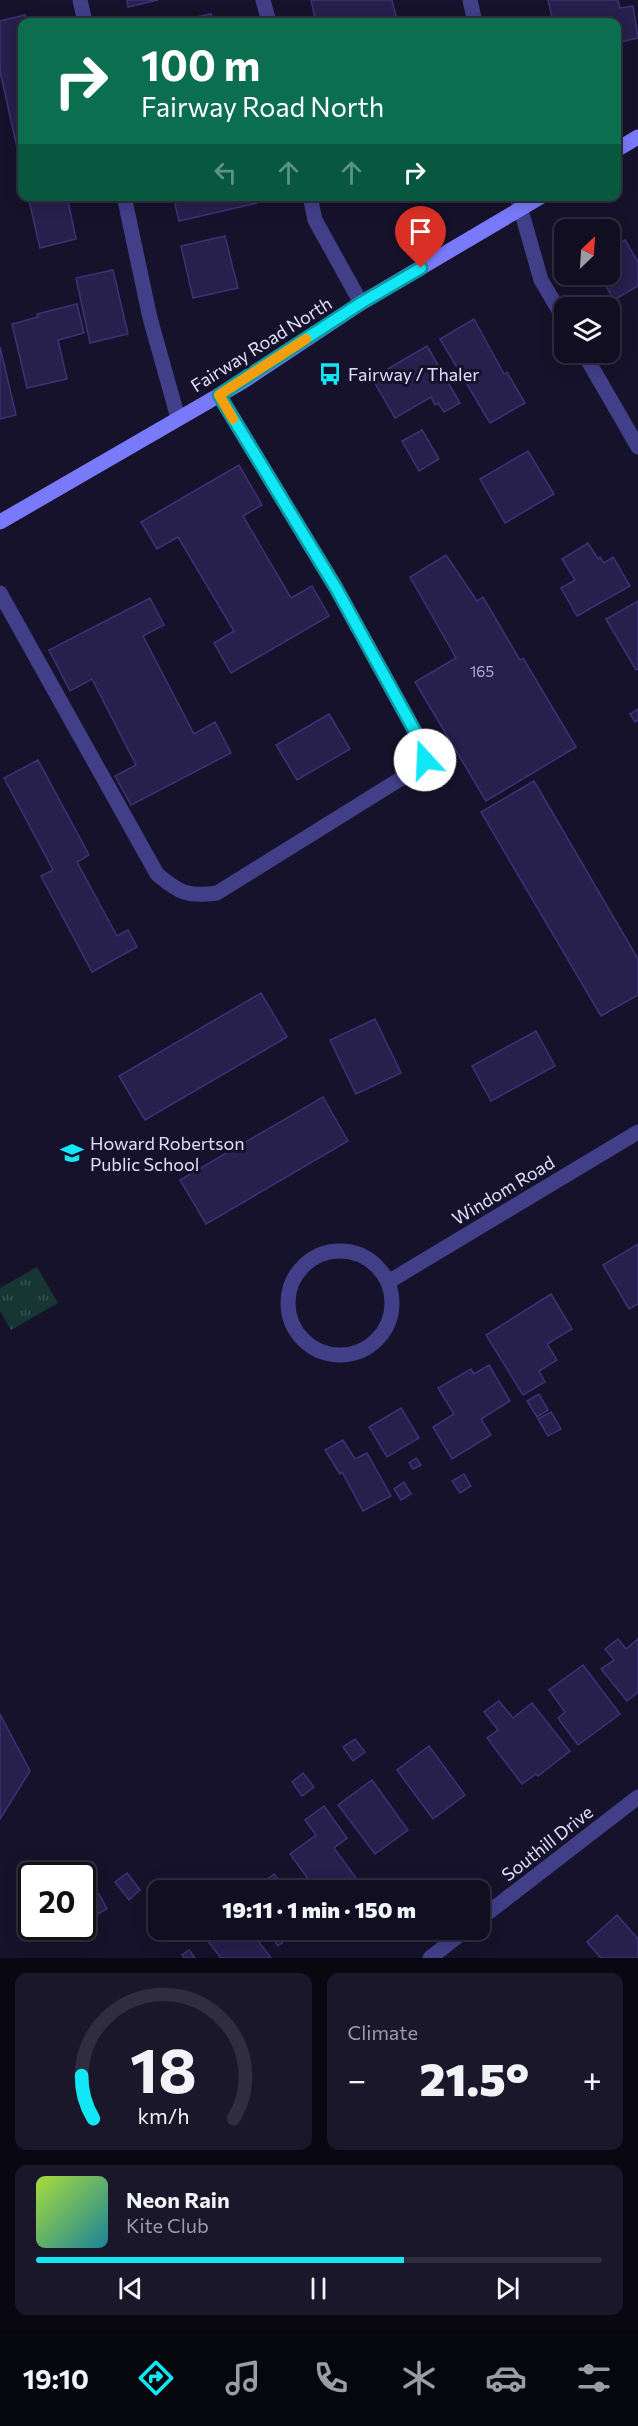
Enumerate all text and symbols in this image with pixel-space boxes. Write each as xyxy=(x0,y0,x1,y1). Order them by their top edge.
text: 100 m xyxy=(141,38,261,90)
icon: right xyxy=(42,42,120,120)
text: Fairway Road North xyxy=(141,90,384,123)
icon: left xyxy=(209,156,242,189)
icon: ahead xyxy=(272,156,305,189)
icon: ahead xyxy=(335,156,368,189)
icon: right xyxy=(398,156,431,189)
pin xyxy=(395,206,446,268)
icon: arrive xyxy=(404,215,437,248)
north arrow xyxy=(554,219,620,285)
map controls xyxy=(554,219,620,363)
street label: Fairway Road North xyxy=(186,292,336,396)
button: layers xyxy=(554,297,620,363)
bus stop icon: Fairway / Thaler xyxy=(317,361,343,387)
place label: Fairway / Thaler xyxy=(348,363,479,385)
house number: 165 xyxy=(470,662,494,680)
position arrow xyxy=(393,728,457,792)
place label: Howard Robertson Public School xyxy=(90,1132,245,1175)
school or university icon: Howard Robertson Public School xyxy=(59,1140,85,1166)
street label: Windom Road xyxy=(448,1151,558,1229)
street label: Southill Drive xyxy=(497,1801,597,1885)
speed limit sign: 20 xyxy=(18,1862,96,1940)
text: 19:11 · 1 min · 150 m xyxy=(222,1896,416,1923)
text: Climate xyxy=(348,2020,418,2044)
text: 18 xyxy=(130,2030,197,2106)
text: 21.5° xyxy=(420,2050,529,2105)
text: − xyxy=(348,2058,366,2099)
text: + xyxy=(583,2058,602,2099)
text: km/h xyxy=(137,2102,189,2128)
text: Neon Rain xyxy=(126,2186,230,2213)
text: Kite Club xyxy=(126,2213,209,2237)
icon: previous xyxy=(114,2272,147,2305)
icon: pause xyxy=(302,2272,335,2305)
icon: next xyxy=(491,2272,524,2305)
icon: directions xyxy=(135,2357,177,2399)
icon: music xyxy=(222,2357,264,2399)
icon: phone xyxy=(310,2357,352,2399)
icon: climate xyxy=(398,2357,440,2399)
icon: car xyxy=(485,2357,527,2399)
icon: filters xyxy=(573,2357,615,2399)
text: 19:10 xyxy=(23,2362,89,2395)

